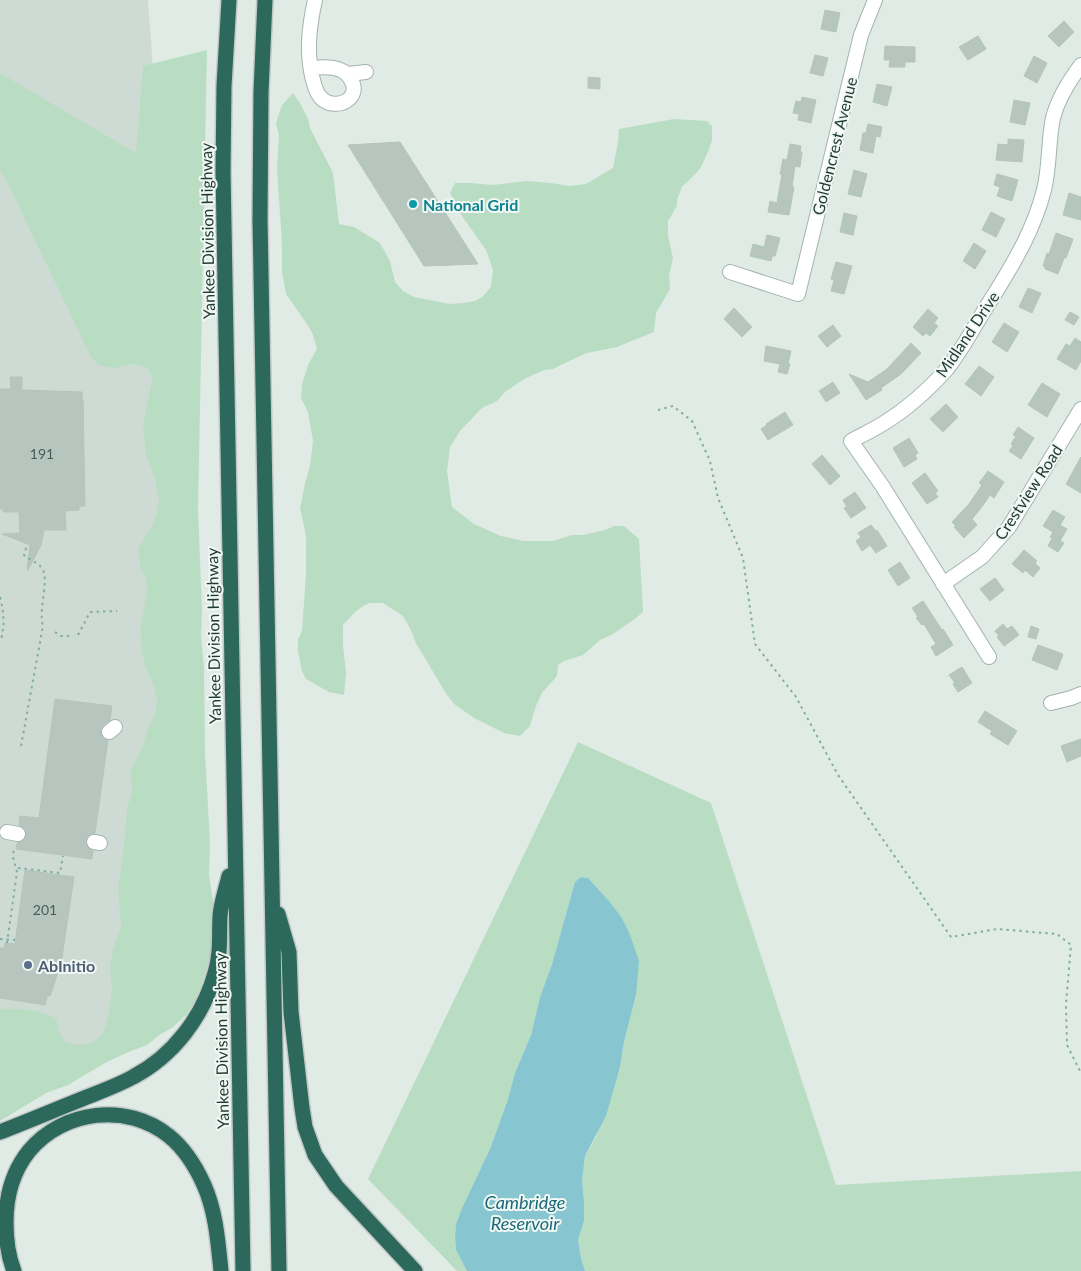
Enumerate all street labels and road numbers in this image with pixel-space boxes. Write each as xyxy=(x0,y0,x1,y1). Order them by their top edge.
street label: Goldencrest Avenue xyxy=(808,75,860,217)
street label: Yankee Division Highway xyxy=(196,142,218,319)
street label: Midland Drive xyxy=(931,287,1003,381)
street label: Crestview Road xyxy=(990,441,1066,543)
street label: Yankee Division Highway xyxy=(202,547,224,724)
street label: Yankee Division Highway xyxy=(210,952,232,1129)

